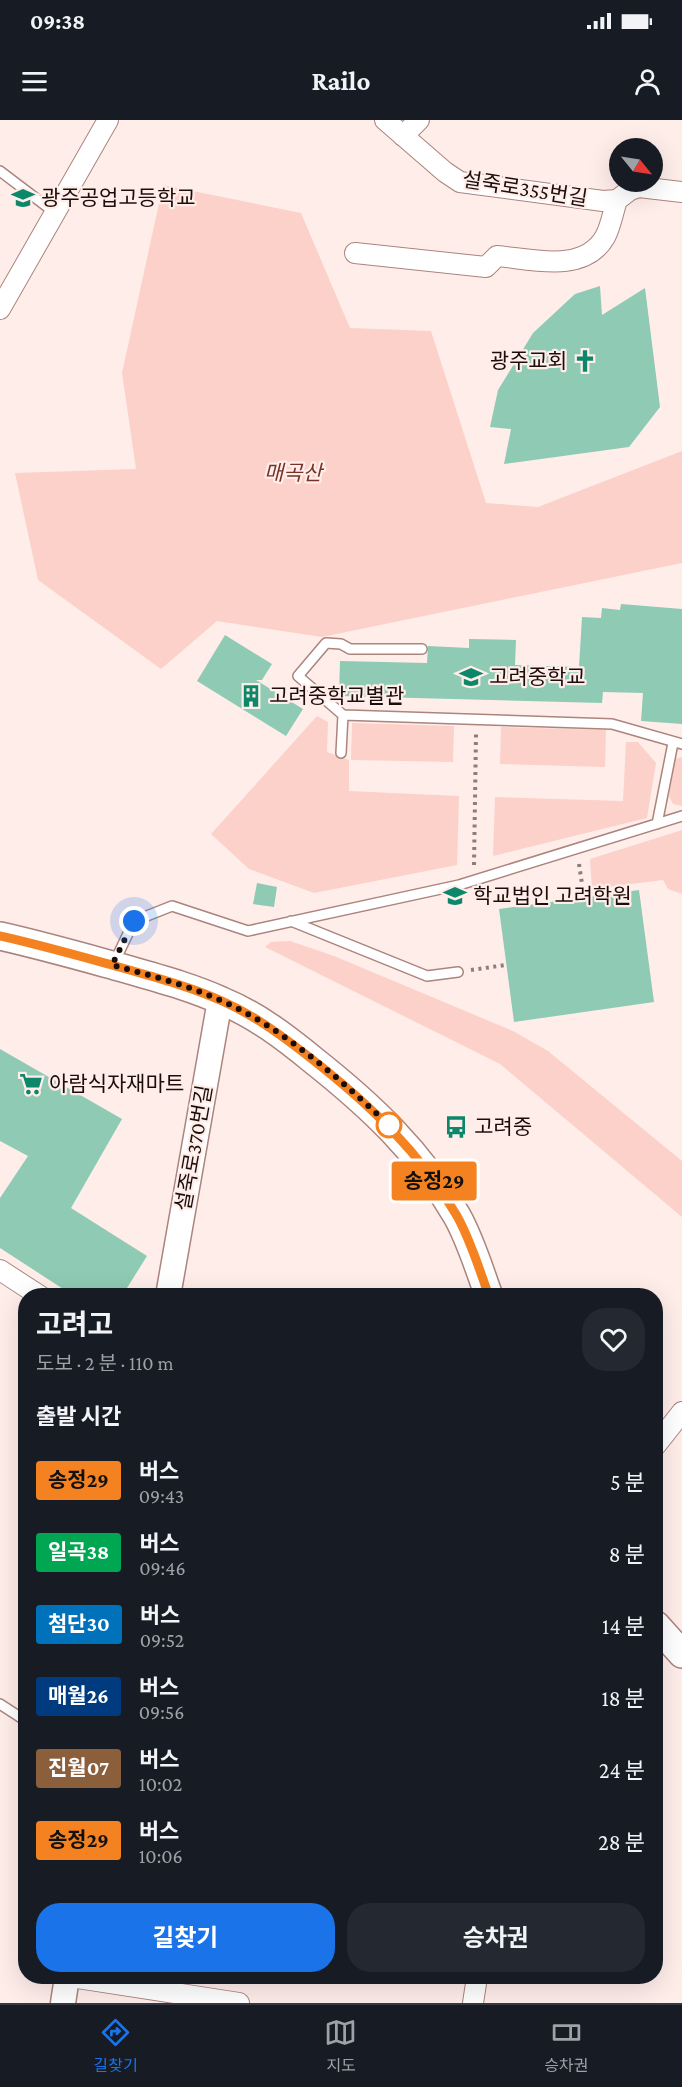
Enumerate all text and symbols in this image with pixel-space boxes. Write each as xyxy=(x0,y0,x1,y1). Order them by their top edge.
text: 09:38 xyxy=(30,9,85,34)
icon: menu xyxy=(18,65,51,98)
icon: person xyxy=(631,65,664,98)
text: Railo xyxy=(311,66,371,96)
north arrow xyxy=(609,138,663,192)
map controls xyxy=(609,138,663,192)
street label: 설죽로355번길 xyxy=(461,167,589,211)
school or university icon: 광주공업고등학교 xyxy=(10,185,36,211)
place label: 광주공업고등학교 xyxy=(41,186,196,210)
church icon: 광주교회 xyxy=(572,348,598,374)
place label: 광주교회 xyxy=(490,349,567,373)
park label: 매곡산 xyxy=(264,461,325,485)
school or university icon: 고려중학교 xyxy=(458,664,484,690)
place label: 고려중학교 xyxy=(489,665,586,689)
building icon: 고려중학교별관 xyxy=(238,683,264,709)
place label: 고려중학교별관 xyxy=(269,684,404,708)
school or university icon: 학교법인 고려학원 xyxy=(442,883,468,909)
place label: 학교법인 고려학원 xyxy=(473,884,632,908)
your location xyxy=(119,906,149,936)
supermarket icon: 아람식자재마트 xyxy=(18,1071,44,1097)
place label: 아람식자재마트 xyxy=(49,1072,184,1096)
street label: 설죽로370번길 xyxy=(171,1083,217,1213)
unlabelled marker xyxy=(376,1112,402,1138)
bus stop icon: 고려중 xyxy=(443,1114,469,1140)
place label: 고려중 xyxy=(474,1115,532,1139)
line badge: 송정29 xyxy=(392,1162,476,1200)
text: 송정29 xyxy=(404,1169,464,1193)
button: heart xyxy=(582,1308,645,1371)
text: 고려고 xyxy=(36,1309,113,1340)
text: 도보 · 2 분 · 110 m xyxy=(36,1352,174,1374)
text: 출발 시간 xyxy=(36,1404,121,1429)
text: 버스 xyxy=(139,1459,179,1484)
text: 송정29 xyxy=(48,1468,109,1492)
text: 5 분 xyxy=(610,1470,645,1495)
text: 09:43 xyxy=(139,1485,184,1507)
text: 버스 xyxy=(139,1531,180,1556)
text: 일곡38 xyxy=(48,1540,109,1564)
text: 8 분 xyxy=(609,1542,645,1567)
text: 09:46 xyxy=(139,1557,186,1579)
text: 버스 xyxy=(140,1603,180,1628)
text: 첨단30 xyxy=(48,1612,110,1636)
text: 14 분 xyxy=(602,1614,645,1639)
text: 09:52 xyxy=(140,1629,184,1651)
text: 버스 xyxy=(139,1675,179,1700)
text: 매월26 xyxy=(48,1684,109,1708)
text: 18 분 xyxy=(601,1686,645,1711)
text: 09:56 xyxy=(139,1701,184,1723)
text: 버스 xyxy=(139,1747,180,1772)
text: 진월07 xyxy=(48,1756,109,1780)
text: 24 분 xyxy=(599,1758,645,1783)
text: 10:02 xyxy=(139,1773,182,1795)
text: 버스 xyxy=(139,1819,179,1844)
text: 송정29 xyxy=(48,1828,109,1852)
text: 28 분 xyxy=(598,1830,645,1855)
text: 10:06 xyxy=(139,1845,183,1867)
button: 길찾기 xyxy=(36,1903,335,1972)
button: 승차권 xyxy=(347,1903,645,1972)
tab: 길찾기 xyxy=(93,2016,138,2076)
tab: 지도 xyxy=(324,2016,357,2076)
tab: 승차권 xyxy=(544,2016,589,2076)

